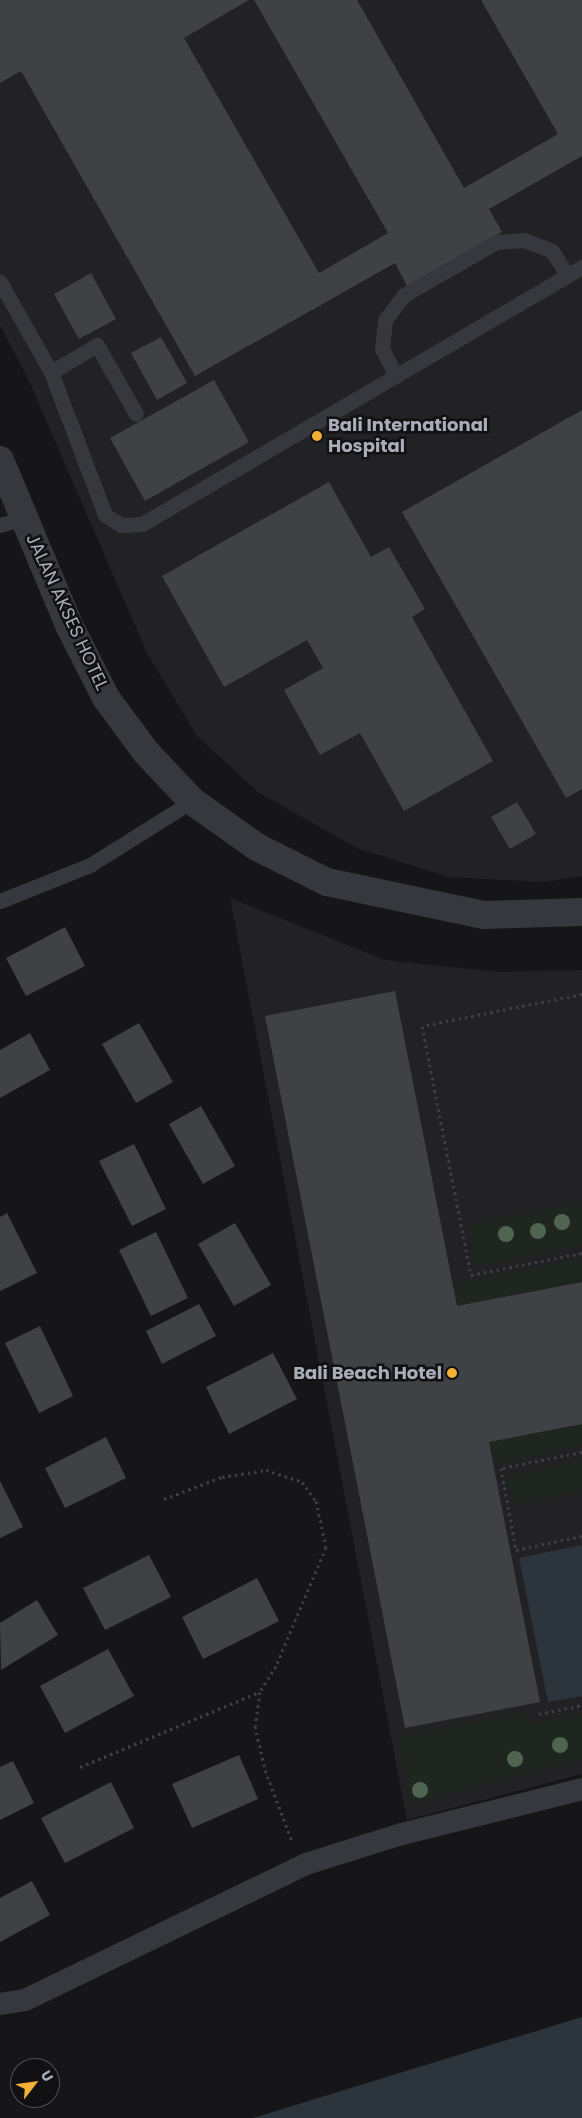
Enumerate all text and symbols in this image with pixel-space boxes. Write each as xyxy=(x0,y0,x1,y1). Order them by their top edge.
place label: Bali International Hospital xyxy=(328,415,488,458)
marker: Bali International Hospital xyxy=(310,429,324,443)
street label: JALAN AKSES HOTEL xyxy=(21,530,113,694)
place label: Bali Beach Hotel xyxy=(293,1362,442,1384)
marker: Bali Beach Hotel xyxy=(446,1367,458,1379)
north arrow xyxy=(10,2058,60,2108)
text: U xyxy=(36,2067,58,2085)

